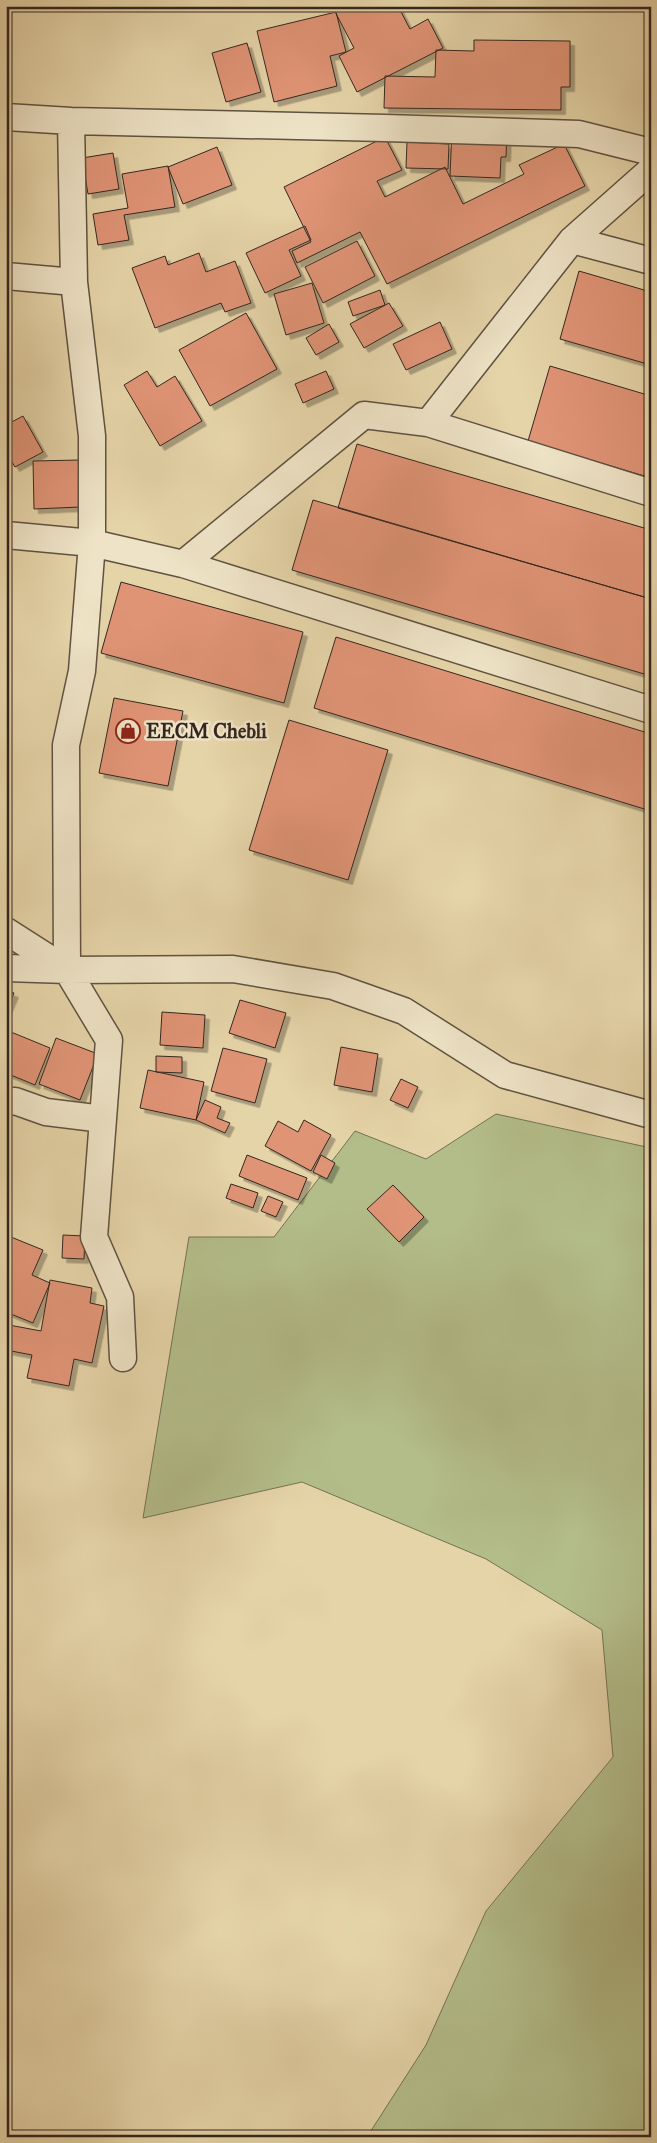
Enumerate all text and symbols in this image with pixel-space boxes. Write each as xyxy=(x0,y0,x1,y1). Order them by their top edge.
shop icon: EECM Chebli xyxy=(115,718,141,744)
place label: EECM Chebli xyxy=(146,719,267,743)

